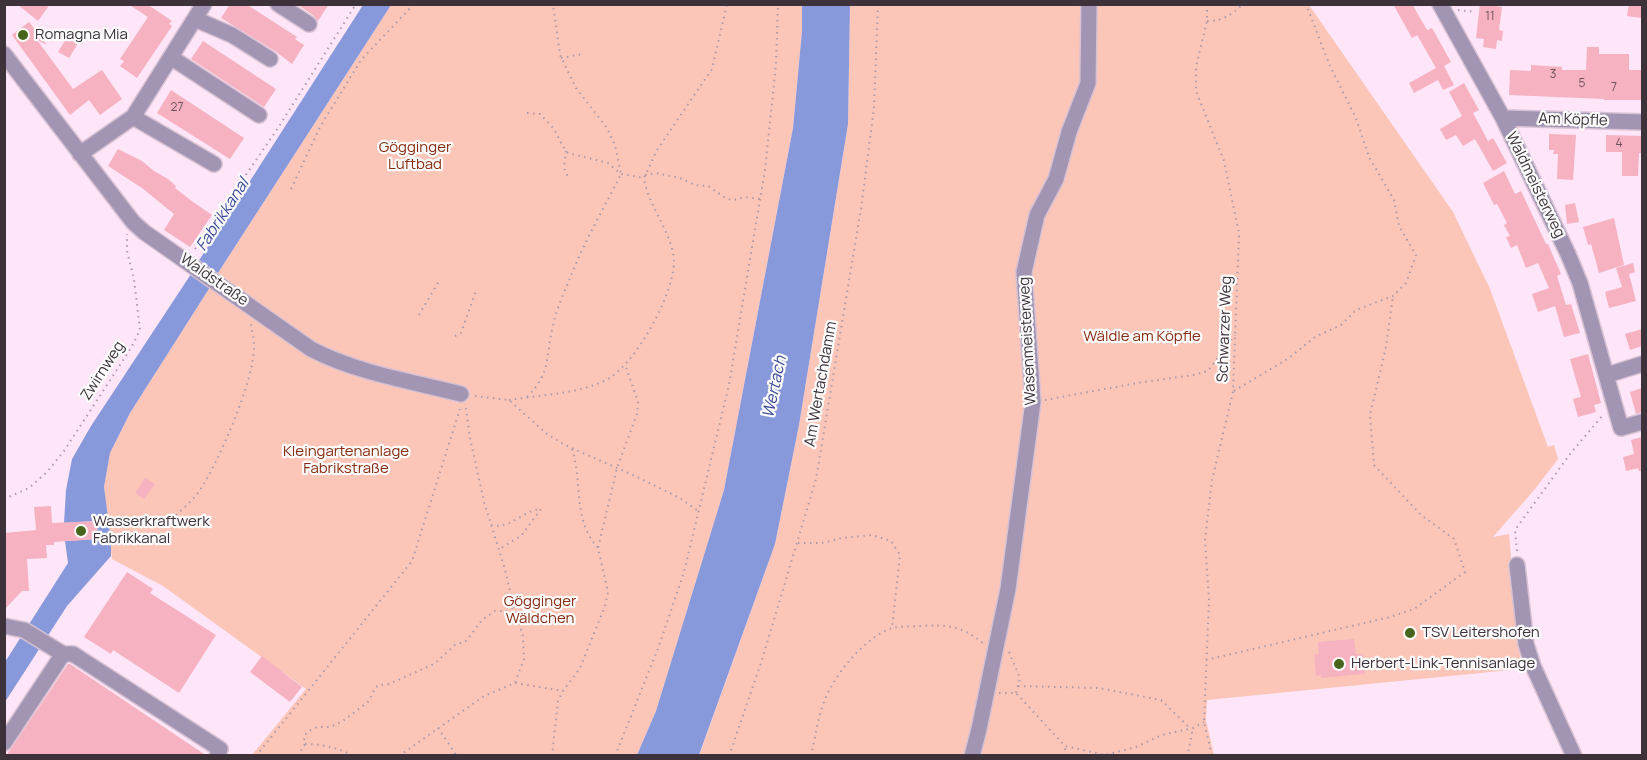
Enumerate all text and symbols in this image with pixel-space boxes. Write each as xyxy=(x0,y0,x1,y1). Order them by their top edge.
house number: 11 xyxy=(1485,10,1495,24)
place label: Romagna Mia xyxy=(35,26,128,44)
marker: Romagna Mia xyxy=(16,28,30,42)
house number: 3 xyxy=(1550,68,1556,82)
house number: 5 xyxy=(1579,77,1585,91)
house number: 7 xyxy=(1611,81,1617,95)
house number: 27 xyxy=(171,101,183,115)
street label: Am Köpfle xyxy=(1538,110,1608,130)
street label: Waldmeisterweg xyxy=(1502,129,1568,241)
house number: 4 xyxy=(1615,137,1623,151)
park label: Gögginger Luftbad xyxy=(379,139,451,174)
water label: Fabrikkanal xyxy=(192,175,254,255)
street label: Waldstraße xyxy=(176,250,252,310)
street label: Schwarzer Weg xyxy=(1214,275,1236,383)
street label: Wasenmeisterweg xyxy=(1016,276,1040,406)
street label: Am Wertachdamm xyxy=(801,320,841,448)
park label: Wäldle am Köpfle xyxy=(1083,328,1201,346)
street label: Zwirnweg xyxy=(77,338,129,404)
water label: Wertach xyxy=(759,354,791,420)
park label: Kleingartenanlage Fabrikstraße xyxy=(283,443,409,478)
place label: Wasserkraftwerk Fabrikkanal xyxy=(93,513,210,548)
marker: Wasserkraftwerk Fabrikkanal xyxy=(74,524,88,538)
park label: Gögginger Wäldchen xyxy=(504,593,576,628)
place label: TSV Leitershofen xyxy=(1422,624,1540,642)
marker: TSV Leitershofen xyxy=(1403,626,1417,640)
place label: Herbert-Link-Tennisanlage xyxy=(1351,655,1535,673)
marker: Herbert-Link-Tennisanlage xyxy=(1332,657,1346,671)

